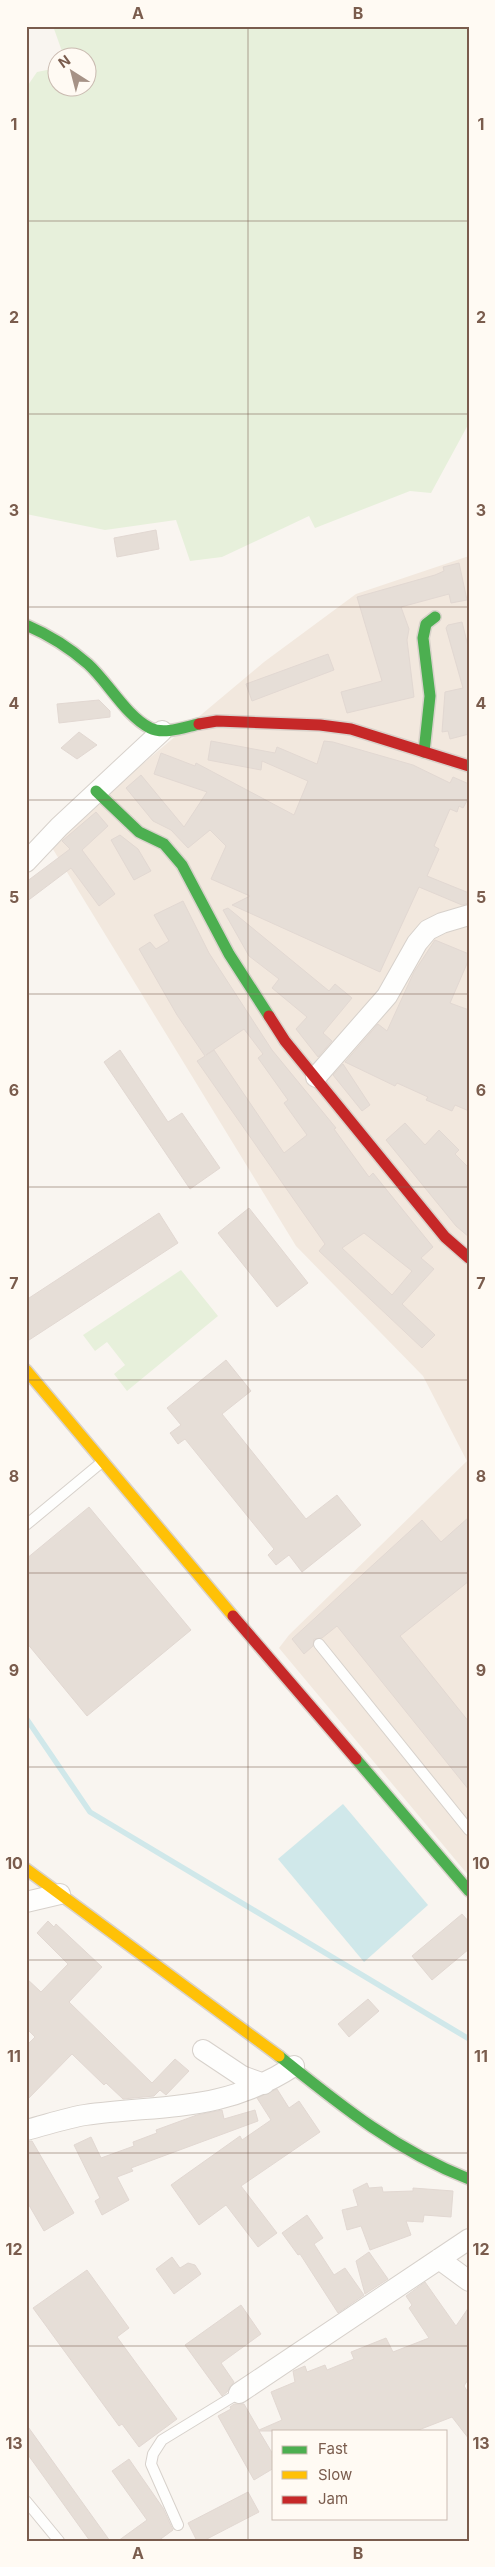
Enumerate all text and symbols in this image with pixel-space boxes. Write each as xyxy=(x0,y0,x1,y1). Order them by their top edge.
text: A xyxy=(132,3,144,23)
text: B xyxy=(353,3,363,23)
north arrow xyxy=(48,48,98,98)
text: N xyxy=(55,51,73,71)
text: 1 xyxy=(11,114,17,134)
text: 1 xyxy=(478,114,484,134)
text: 2 xyxy=(9,307,19,327)
text: 2 xyxy=(476,307,486,327)
text: 3 xyxy=(9,500,19,520)
text: 3 xyxy=(476,500,486,520)
text: 4 xyxy=(9,693,20,713)
text: 4 xyxy=(476,693,487,713)
text: 5 xyxy=(9,887,19,907)
text: 5 xyxy=(476,887,486,907)
text: 6 xyxy=(9,1080,19,1100)
text: 6 xyxy=(476,1080,486,1100)
text: 7 xyxy=(9,1273,19,1293)
text: 7 xyxy=(476,1273,486,1293)
text: 8 xyxy=(9,1466,19,1486)
text: 8 xyxy=(476,1466,486,1486)
text: 9 xyxy=(9,1660,19,1680)
text: 9 xyxy=(476,1660,486,1680)
text: 10 xyxy=(5,1853,23,1873)
text: 10 xyxy=(472,1853,490,1873)
text: 11 xyxy=(7,2046,21,2066)
text: 11 xyxy=(474,2046,488,2066)
text: 12 xyxy=(6,2239,22,2259)
text: 12 xyxy=(473,2239,489,2259)
legend xyxy=(272,2430,448,2520)
text: 13 xyxy=(5,2433,23,2453)
text: 13 xyxy=(472,2433,490,2453)
text: Fast xyxy=(318,2439,348,2458)
text: Slow xyxy=(318,2465,352,2484)
text: Jam xyxy=(318,2489,348,2508)
text: A xyxy=(132,2543,144,2563)
text: B xyxy=(353,2543,363,2563)

